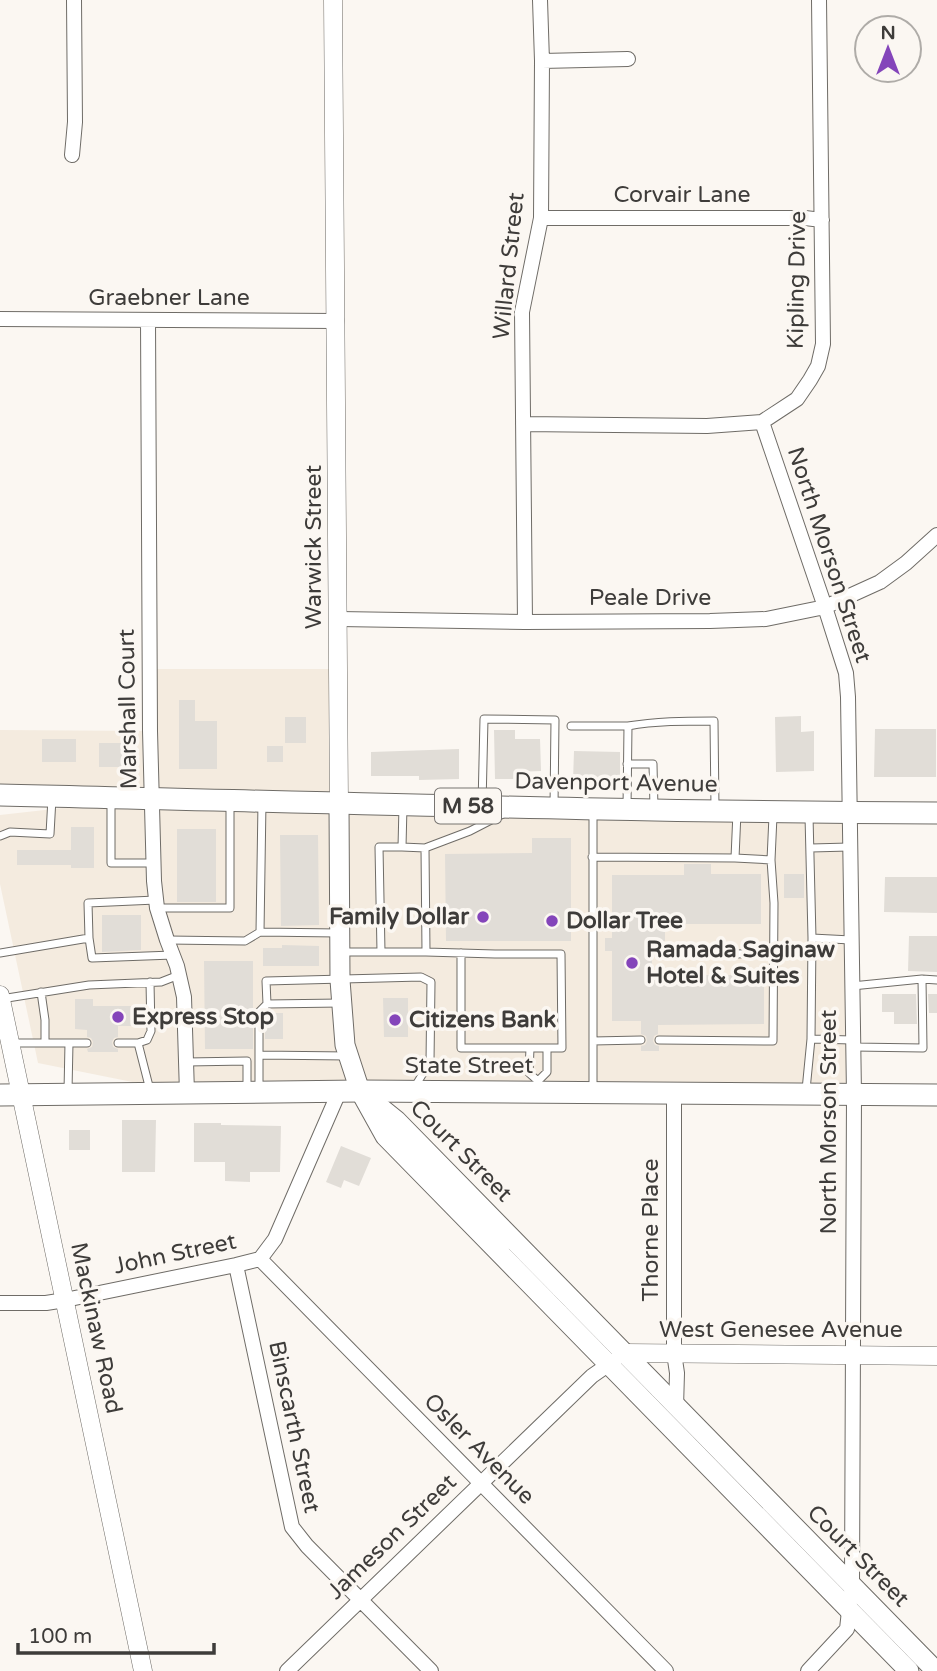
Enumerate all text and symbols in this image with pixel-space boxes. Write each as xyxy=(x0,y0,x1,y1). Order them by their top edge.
north arrow xyxy=(853,14,923,84)
text: N xyxy=(880,22,896,44)
street label: Corvair Lane xyxy=(613,181,751,209)
street label: Willard Street xyxy=(487,191,531,341)
street label: Kipling Drive xyxy=(782,211,812,349)
street label: Graebner Lane xyxy=(88,284,250,312)
street label: North Morson Street xyxy=(781,444,877,667)
street label: Warwick Street xyxy=(300,465,328,629)
street label: Peale Drive xyxy=(589,584,711,612)
street label: Marshall Court xyxy=(113,628,143,790)
street label: Davenport Avenue xyxy=(514,767,718,799)
road number: M 58 xyxy=(435,788,501,824)
place label: Family Dollar xyxy=(329,903,470,931)
place label: Dollar Tree xyxy=(566,907,683,935)
marker: Family Dollar xyxy=(475,909,491,925)
marker: Dollar Tree xyxy=(544,913,560,929)
place label: Ramada Saginaw Hotel & Suites xyxy=(646,936,835,990)
marker: Ramada Saginaw Hotel & Suites xyxy=(624,955,640,971)
place label: Express Stop xyxy=(132,1003,274,1031)
place label: Citizens Bank xyxy=(409,1006,557,1034)
marker: Express Stop xyxy=(110,1009,126,1025)
street label: North Morson Street xyxy=(815,1009,843,1235)
marker: Citizens Bank xyxy=(387,1012,403,1028)
street label: State Street xyxy=(405,1052,533,1080)
street label: Court Street xyxy=(404,1094,518,1208)
street label: Thorne Place xyxy=(637,1159,665,1301)
street label: John Street xyxy=(111,1227,239,1281)
street label: Mackinaw Road xyxy=(64,1240,128,1416)
street label: West Genesee Avenue xyxy=(659,1316,903,1344)
street label: Binscarth Street xyxy=(262,1338,326,1516)
street label: Osler Avenue xyxy=(418,1388,540,1510)
street label: Jameson Street xyxy=(322,1468,462,1606)
street label: Court Street xyxy=(801,1499,915,1613)
scale bar xyxy=(18,1612,214,1656)
text: 100 m xyxy=(28,1624,92,1649)

